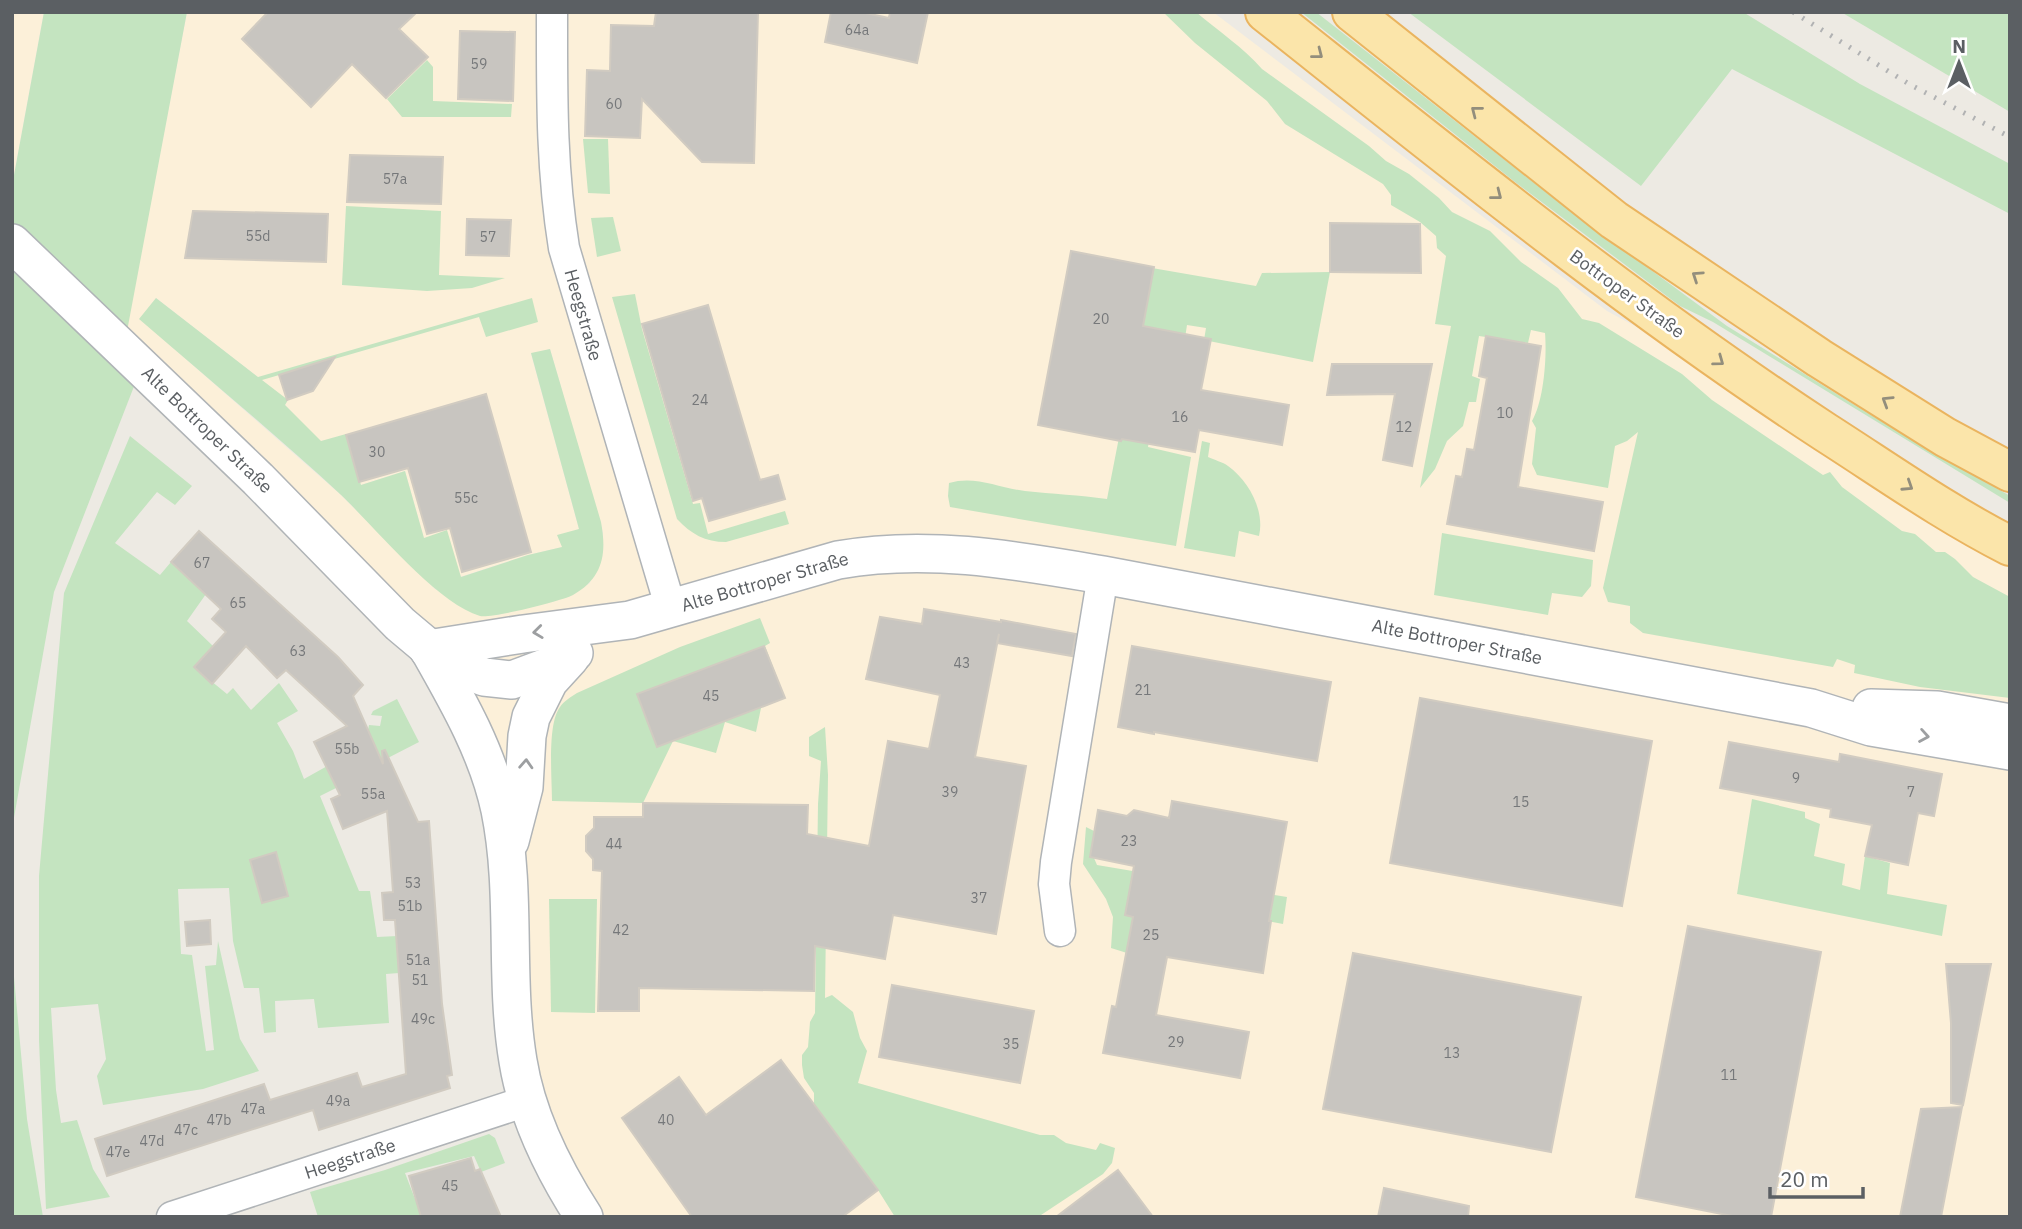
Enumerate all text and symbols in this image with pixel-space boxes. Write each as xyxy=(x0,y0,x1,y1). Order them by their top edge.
house number: 64a xyxy=(845,21,870,39)
north arrow xyxy=(1924,28,1994,98)
text: N xyxy=(1952,34,1966,58)
one-way arrow xyxy=(1311,46,1323,59)
house number: 59 xyxy=(471,55,487,73)
house number: 60 xyxy=(606,95,622,113)
one-way arrow xyxy=(1471,106,1483,119)
house number: 57a xyxy=(383,170,408,188)
one-way arrow xyxy=(1489,187,1502,200)
house number: 55d xyxy=(246,227,270,245)
house number: 57 xyxy=(480,228,496,246)
street label: Bottroper Straße xyxy=(1565,244,1689,343)
street label: Heegstraße xyxy=(559,266,608,364)
one-way arrow xyxy=(1692,272,1705,284)
house number: 20 xyxy=(1093,310,1109,328)
one-way arrow xyxy=(1711,352,1724,365)
street label: Alte Bottroper Straße xyxy=(137,361,278,498)
house number: 24 xyxy=(692,391,708,409)
one-way arrow xyxy=(1882,396,1895,409)
house number: 10 xyxy=(1497,404,1513,422)
house number: 16 xyxy=(1172,408,1188,426)
house number: 12 xyxy=(1396,418,1412,436)
house number: 30 xyxy=(369,443,385,461)
one-way arrow xyxy=(1901,478,1914,491)
house number: 55c xyxy=(454,489,478,507)
street label: Alte Bottroper Straße xyxy=(678,547,851,616)
house number: 67 xyxy=(194,554,210,572)
house number: 65 xyxy=(230,594,246,612)
street label: Alte Bottroper Straße xyxy=(1370,614,1544,669)
one-way arrow xyxy=(532,624,544,639)
house number: 63 xyxy=(290,642,306,660)
house number: 43 xyxy=(954,654,970,672)
house number: 21 xyxy=(1135,681,1151,699)
house number: 45 xyxy=(703,687,719,705)
one-way arrow xyxy=(1918,728,1930,743)
house number: 55b xyxy=(335,740,359,758)
one-way arrow xyxy=(518,758,533,769)
house number: 9 xyxy=(1792,769,1800,787)
house number: 39 xyxy=(942,783,958,801)
house number: 7 xyxy=(1907,783,1915,801)
house number: 55a xyxy=(361,785,386,803)
house number: 15 xyxy=(1513,793,1529,811)
house number: 23 xyxy=(1121,832,1137,850)
house number: 44 xyxy=(606,835,622,853)
house number: 53 xyxy=(405,874,421,892)
house number: 37 xyxy=(971,889,987,907)
house number: 51b xyxy=(398,897,422,915)
house number: 42 xyxy=(613,921,629,939)
house number: 25 xyxy=(1143,926,1159,944)
house number: 51a xyxy=(406,951,431,969)
house number: 51 xyxy=(412,971,428,989)
house number: 49c xyxy=(411,1010,435,1028)
house number: 29 xyxy=(1168,1033,1184,1051)
house number: 35 xyxy=(1003,1035,1019,1053)
house number: 13 xyxy=(1444,1044,1460,1062)
house number: 11 xyxy=(1721,1066,1737,1084)
house number: 49a xyxy=(326,1092,351,1110)
house number: 47a xyxy=(241,1100,266,1118)
house number: 47b xyxy=(207,1111,231,1129)
house number: 40 xyxy=(658,1111,674,1129)
house number: 47c xyxy=(174,1121,198,1139)
house number: 47d xyxy=(140,1132,164,1150)
street label: Heegstraße xyxy=(301,1133,398,1184)
house number: 47e xyxy=(106,1143,131,1161)
scale bar xyxy=(1770,1156,1863,1200)
text: 20 m xyxy=(1780,1165,1829,1193)
house number: 45 xyxy=(442,1177,458,1195)

